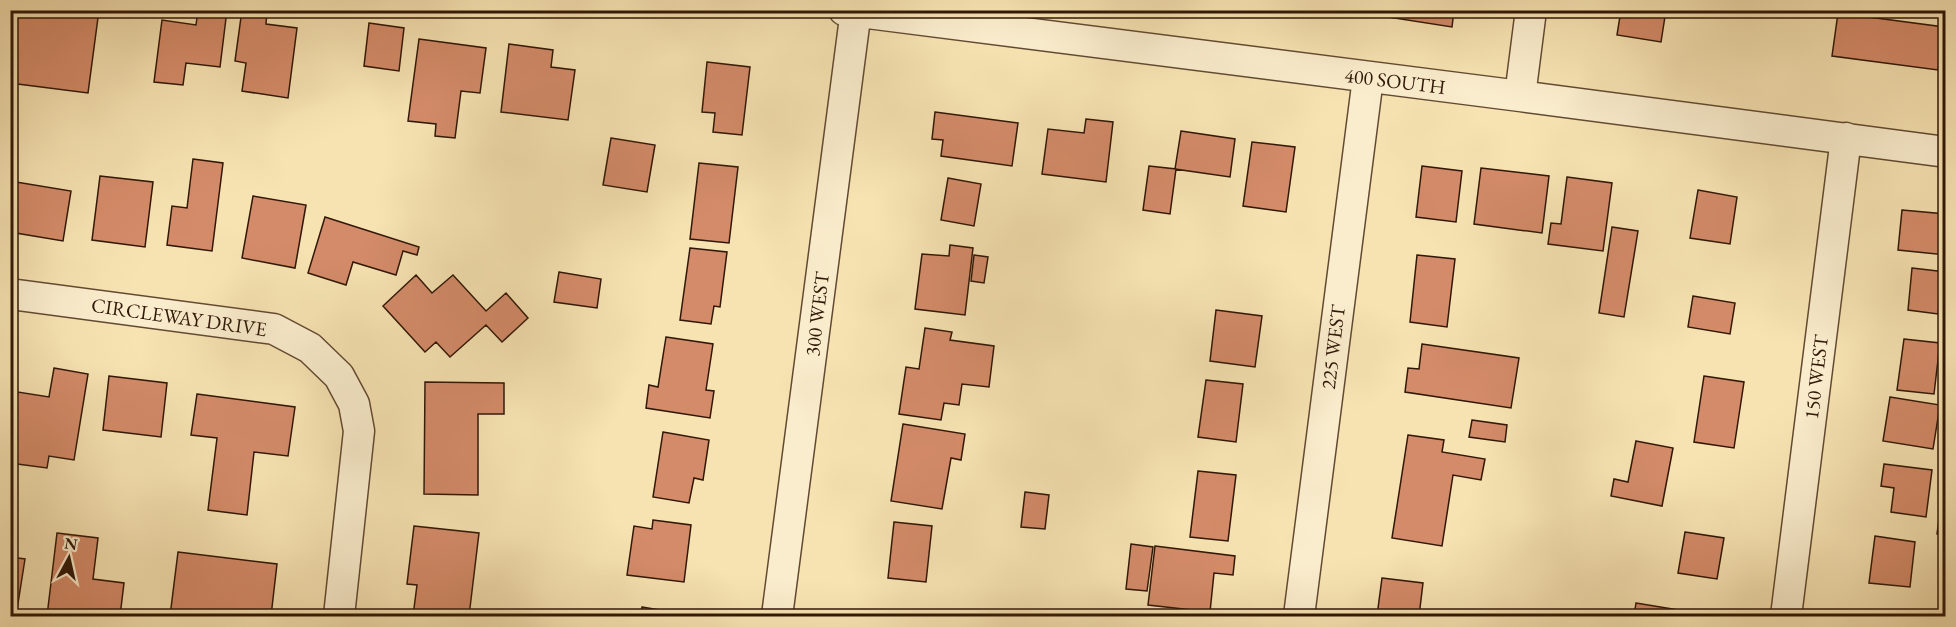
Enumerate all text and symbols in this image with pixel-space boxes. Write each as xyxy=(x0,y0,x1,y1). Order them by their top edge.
street label: 400 SOUTH xyxy=(1343,62,1447,100)
street label: 300 WEST xyxy=(799,270,835,358)
street label: CIRCLEWAY DRIVE xyxy=(90,292,268,342)
street label: 225 WEST xyxy=(1315,303,1351,391)
street label: 150 WEST xyxy=(1798,333,1834,421)
north arrow xyxy=(39,528,99,588)
text: N xyxy=(63,532,79,555)

